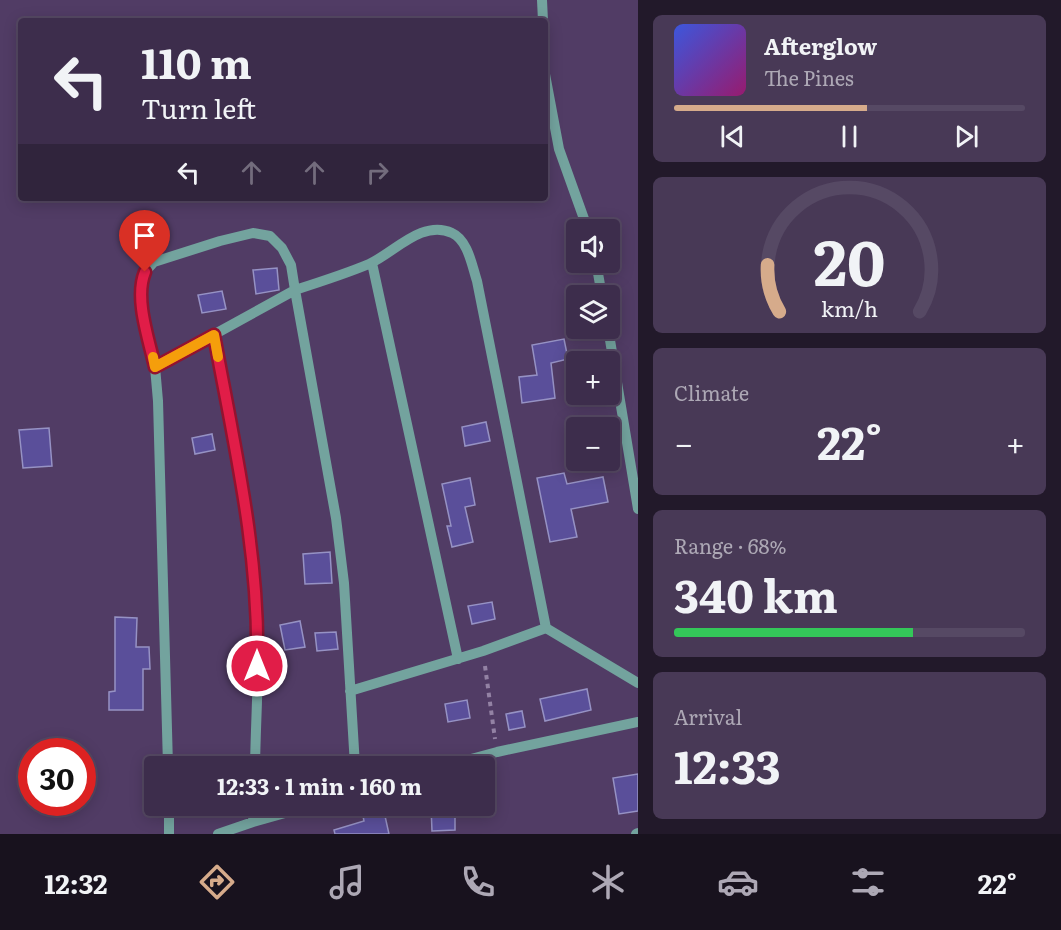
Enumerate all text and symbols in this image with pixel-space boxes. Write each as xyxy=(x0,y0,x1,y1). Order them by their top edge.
text: Afterglow xyxy=(764,29,877,62)
text: 110 m xyxy=(141,30,252,92)
icon: left xyxy=(42,42,120,120)
text: The Pines xyxy=(764,62,854,92)
text: Turn left xyxy=(141,87,256,127)
icon: previous xyxy=(716,120,749,153)
icon: pause xyxy=(833,120,866,153)
icon: next xyxy=(950,120,983,153)
icon: left xyxy=(172,156,205,189)
icon: ahead xyxy=(235,156,268,189)
icon: ahead xyxy=(298,156,331,189)
icon: right xyxy=(361,156,394,189)
pin xyxy=(119,210,170,272)
text: 20 xyxy=(814,213,885,305)
icon: arrive xyxy=(128,219,161,252)
map controls xyxy=(566,219,620,471)
button: sound xyxy=(566,219,620,273)
button: layers xyxy=(566,285,620,339)
text: km/h xyxy=(821,292,878,324)
button: + xyxy=(566,351,620,405)
text: Climate xyxy=(674,377,749,407)
text: 22° xyxy=(817,407,882,474)
button: − xyxy=(566,417,620,471)
text: − xyxy=(674,417,693,466)
text: + xyxy=(1006,417,1025,466)
text: Range · 68% xyxy=(674,530,787,560)
text: 340 km xyxy=(674,560,838,627)
position arrow xyxy=(225,634,289,698)
text: Arrival xyxy=(674,701,742,731)
text: 12:33 xyxy=(674,731,781,798)
speed limit sign: 30 xyxy=(18,738,96,816)
text: 12:33 · 1 min · 160 m xyxy=(217,769,422,802)
icon: directions xyxy=(196,861,238,903)
icon: music xyxy=(326,861,368,903)
icon: phone xyxy=(457,861,499,903)
icon: climate xyxy=(587,861,629,903)
icon: car xyxy=(717,861,759,903)
icon: filters xyxy=(847,861,889,903)
text: 12:32 xyxy=(44,862,108,902)
text: 22° xyxy=(978,862,1017,902)

